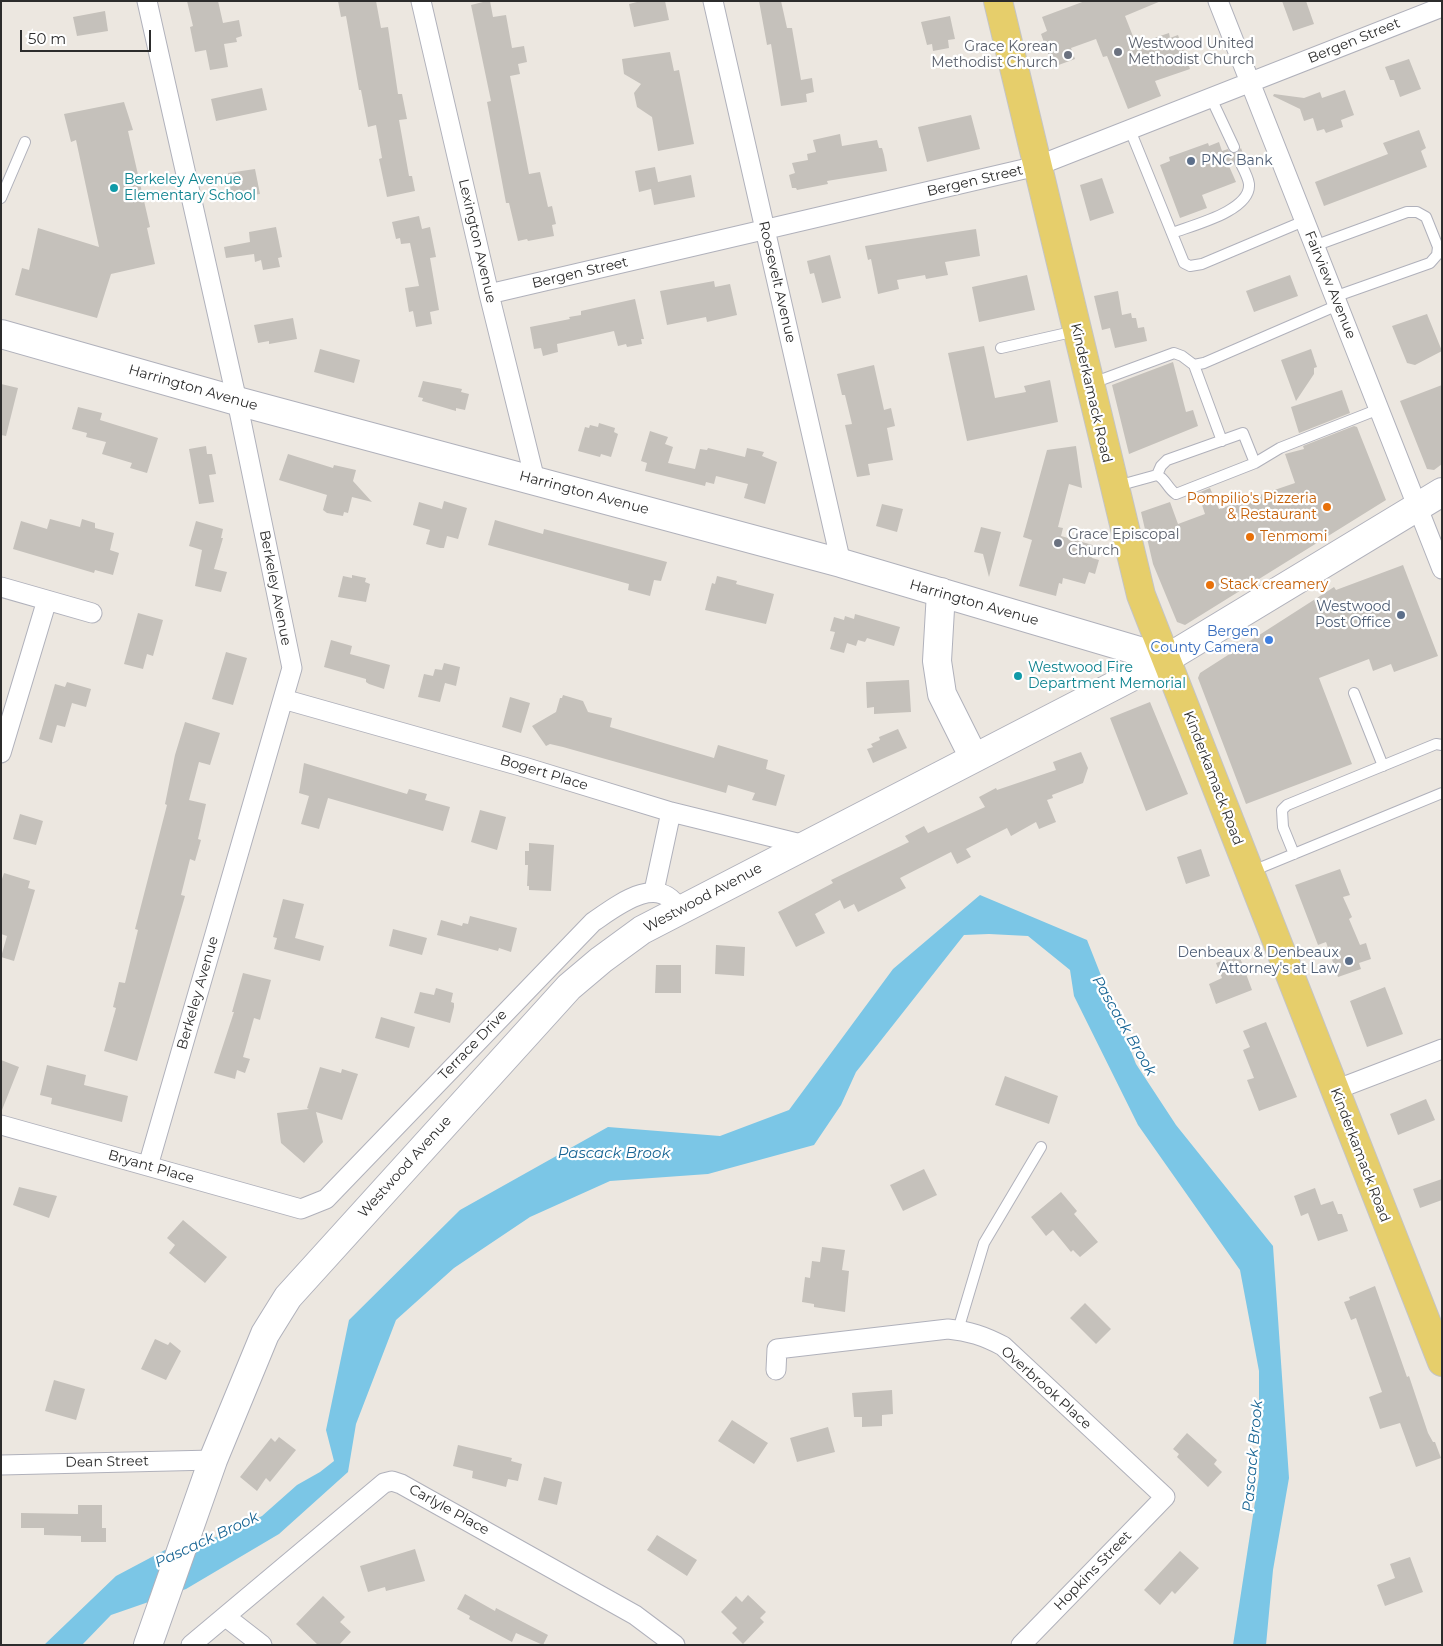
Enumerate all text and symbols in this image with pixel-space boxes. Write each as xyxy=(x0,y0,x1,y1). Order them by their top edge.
street label: Bergen Street xyxy=(1305,15,1403,67)
scale bar xyxy=(22,20,154,52)
text: 50 m xyxy=(28,29,66,48)
place label: Westwood United Methodist Church xyxy=(1128,36,1255,68)
place label: Grace Korean Methodist Church xyxy=(931,39,1058,72)
marker: Westwood United Methodist Church xyxy=(1112,46,1124,58)
marker: Grace Korean Methodist Church xyxy=(1062,49,1074,61)
place label: PNC Bank xyxy=(1201,153,1273,169)
marker: PNC Bank xyxy=(1185,155,1197,167)
street label: Bergen Street xyxy=(925,162,1025,200)
place label: Berkeley Avenue Elementary School xyxy=(124,172,256,204)
street label: Lexington Avenue xyxy=(455,177,499,305)
marker: Berkeley Avenue Elementary School xyxy=(108,182,120,194)
street label: Roosevelt Avenue xyxy=(755,219,799,345)
street label: Fairview Avenue xyxy=(1301,229,1359,341)
street label: Bergen Street xyxy=(530,254,630,292)
street label: Kinderkamack Road xyxy=(1067,322,1115,464)
street label: Harrington Avenue xyxy=(126,362,260,414)
street label: Harrington Avenue xyxy=(517,468,651,518)
place label: Pompilio's Pizzeria & Restaurant xyxy=(1187,491,1317,524)
marker: Pompilio's Pizzeria & Restaurant xyxy=(1321,501,1333,513)
place label: Grace Episcopal Church xyxy=(1068,527,1179,560)
street label: Berkeley Avenue xyxy=(256,529,294,647)
place label: Tenmomi xyxy=(1260,529,1327,545)
marker: Tenmomi xyxy=(1244,531,1256,543)
marker: Grace Episcopal Church xyxy=(1052,537,1064,549)
street label: Harrington Avenue xyxy=(907,577,1041,629)
place label: Stack creamery xyxy=(1220,577,1328,593)
marker: Stack creamery xyxy=(1204,579,1216,591)
place label: Westwood Post Office xyxy=(1315,599,1391,632)
marker: Westwood Post Office xyxy=(1395,609,1407,621)
place label: Bergen County Camera xyxy=(1151,624,1259,656)
marker: Bergen County Camera xyxy=(1263,634,1275,646)
place label: Westwood Fire Department Memorial xyxy=(1028,660,1186,692)
marker: Westwood Fire Department Memorial xyxy=(1012,670,1024,682)
street label: Kinderkamack Road xyxy=(1180,708,1246,848)
street label: Bogert Place xyxy=(498,752,590,794)
street label: Westwood Avenue xyxy=(641,860,765,936)
street label: Berkeley Avenue xyxy=(174,934,222,1052)
place label: Denbeaux & Denbeaux Attorney's at Law xyxy=(1178,945,1339,978)
marker: Denbeaux & Denbeaux Attorney's at Law xyxy=(1343,955,1355,967)
water label: Pascack Brook xyxy=(1088,973,1160,1079)
street label: Terrace Drive xyxy=(435,1006,511,1084)
street label: Kinderkamack Road xyxy=(1327,1085,1393,1225)
street label: Westwood Avenue xyxy=(355,1113,455,1221)
water label: Pascack Brook xyxy=(558,1145,670,1163)
street label: Bryant Place xyxy=(106,1147,196,1187)
street label: Overbrook Place xyxy=(997,1343,1095,1433)
water label: Pascack Brook xyxy=(1239,1399,1267,1513)
street label: Dean Street xyxy=(65,1453,149,1471)
street label: Carlyle Place xyxy=(406,1481,492,1539)
water label: Pascack Brook xyxy=(152,1508,262,1572)
street label: Hopkins Street xyxy=(1051,1528,1135,1614)

